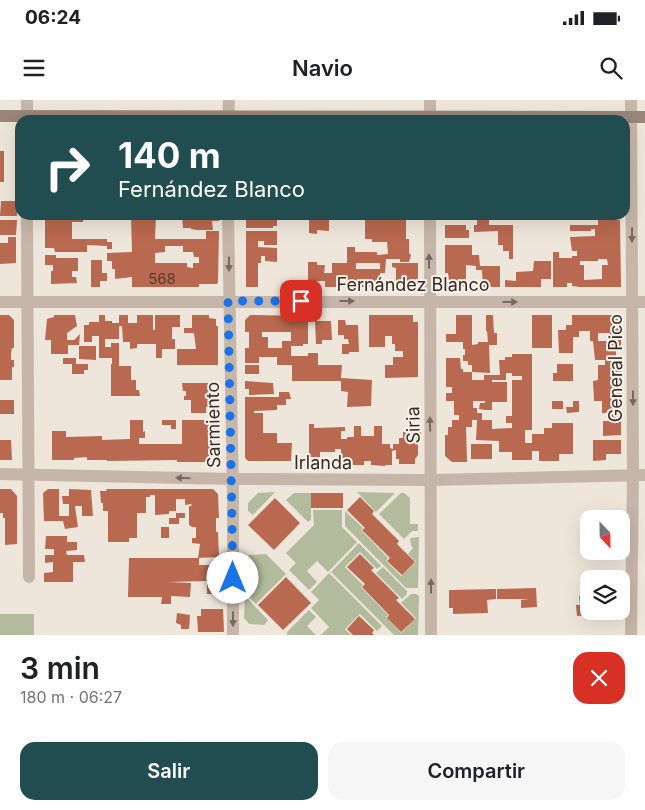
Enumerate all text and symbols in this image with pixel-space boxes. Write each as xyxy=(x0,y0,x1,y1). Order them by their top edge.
text: 06:24 xyxy=(25,6,81,29)
icon: menu xyxy=(20,54,48,82)
icon: search xyxy=(597,54,625,82)
text: Navio xyxy=(292,55,353,81)
text: 140 m xyxy=(118,134,221,176)
icon: right xyxy=(35,135,100,200)
text: Fernández Blanco xyxy=(118,176,305,202)
one-way arrow xyxy=(628,228,636,244)
one-way arrow xyxy=(425,253,433,269)
one-way arrow xyxy=(225,256,233,272)
house number: 568 xyxy=(148,269,176,288)
street label: Fernández Blanco xyxy=(336,274,490,295)
pin xyxy=(280,280,322,322)
icon: arrive xyxy=(287,287,315,315)
one-way arrow xyxy=(340,297,356,305)
one-way arrow xyxy=(502,298,518,306)
street label: General Pico xyxy=(605,314,626,422)
street label: Sarmiento xyxy=(202,382,224,468)
one-way arrow xyxy=(629,390,637,406)
street label: Siria xyxy=(402,406,424,444)
one-way arrow xyxy=(426,416,434,432)
street label: Irlanda xyxy=(294,452,352,473)
one-way arrow xyxy=(175,473,191,481)
north arrow xyxy=(580,510,630,560)
map controls xyxy=(580,510,630,620)
position arrow xyxy=(206,551,258,603)
button: layers xyxy=(580,570,630,620)
one-way arrow xyxy=(427,578,435,594)
one-way arrow xyxy=(229,611,237,627)
text: 3 min xyxy=(20,650,100,686)
button: close xyxy=(573,652,625,704)
text: 180 m · 06:27 xyxy=(20,687,122,707)
button: Salir xyxy=(20,742,318,800)
button: Compartir xyxy=(328,742,625,800)

